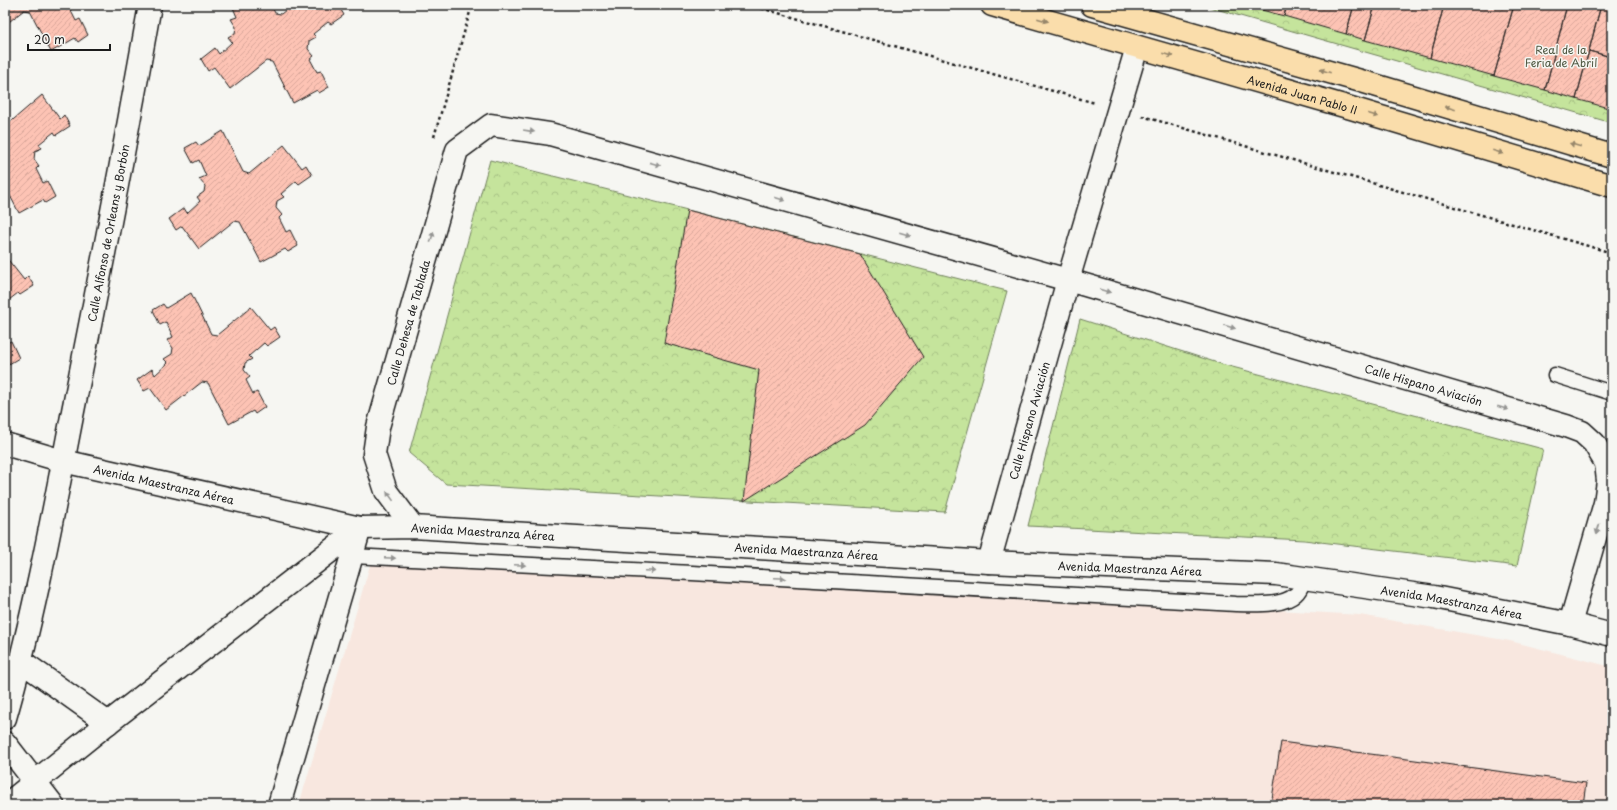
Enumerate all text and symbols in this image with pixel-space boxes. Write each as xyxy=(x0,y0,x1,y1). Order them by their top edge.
one-way arrow xyxy=(1037,17,1049,23)
scale bar xyxy=(28,26,110,52)
text: 20 m xyxy=(34,30,65,48)
park label: Real de la Feria de Abril xyxy=(1525,41,1597,71)
one-way arrow xyxy=(1162,52,1174,58)
one-way arrow xyxy=(1319,68,1331,74)
street label: Avenida Juan Pablo II xyxy=(1245,70,1360,118)
one-way arrow xyxy=(1444,105,1456,111)
one-way arrow xyxy=(1368,112,1380,118)
one-way arrow xyxy=(523,128,535,134)
one-way arrow xyxy=(1568,142,1580,148)
street label: Calle Alfonso de Orleans y Borbón xyxy=(82,143,133,323)
one-way arrow xyxy=(1492,149,1504,155)
one-way arrow xyxy=(649,161,661,167)
one-way arrow xyxy=(774,196,786,202)
one-way arrow xyxy=(429,231,435,243)
one-way arrow xyxy=(900,231,912,237)
street label: Calle Dehesa de Tablada xyxy=(382,258,434,387)
one-way arrow xyxy=(1100,288,1112,294)
one-way arrow xyxy=(1224,325,1236,331)
street label: Calle Hispano Aviación xyxy=(1004,359,1053,482)
street label: Calle Hispano Aviación xyxy=(1363,359,1485,410)
one-way arrow xyxy=(1497,405,1509,411)
street label: Avenida Maestranza Aérea xyxy=(92,460,236,508)
one-way arrow xyxy=(386,491,394,501)
street label: Avenida Maestranza Aérea xyxy=(411,518,555,544)
one-way arrow xyxy=(1595,523,1601,535)
street label: Avenida Maestranza Aérea xyxy=(734,538,879,564)
one-way arrow xyxy=(384,555,397,562)
street label: Avenida Maestranza Aérea xyxy=(1058,556,1202,579)
one-way arrow xyxy=(514,561,526,568)
one-way arrow xyxy=(644,568,656,575)
one-way arrow xyxy=(774,575,786,582)
street label: Avenida Maestranza Aérea xyxy=(1379,581,1524,623)

